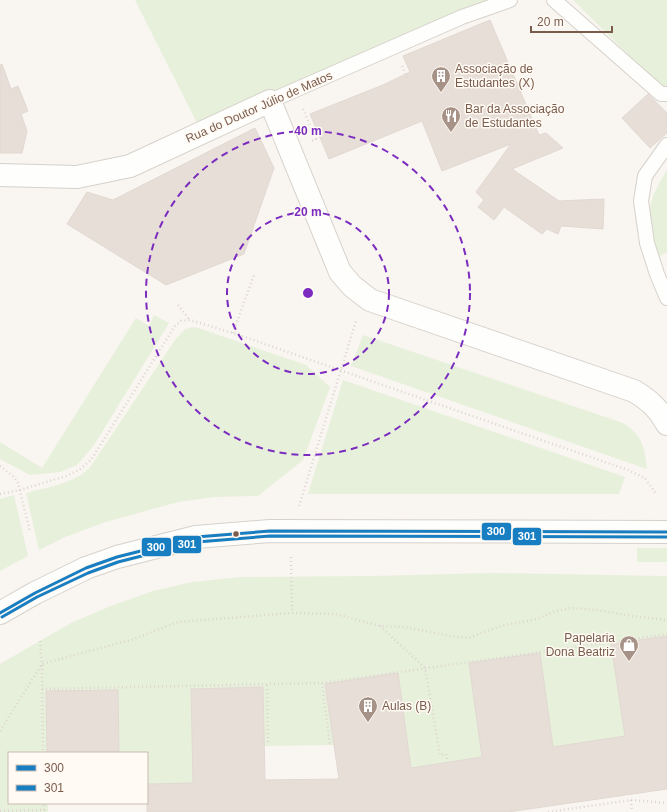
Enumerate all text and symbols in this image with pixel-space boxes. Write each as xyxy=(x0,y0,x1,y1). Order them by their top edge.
scale bar xyxy=(531,8,612,34)
text: 20 m xyxy=(537,15,564,29)
place label: Associação de Estudantes (X) xyxy=(455,62,534,90)
building icon: Associação de Estudantes (X) xyxy=(430,65,452,93)
street label: Rua do Doutor Júlio de Matos xyxy=(184,68,334,146)
place label: Bar da Associação de Estudantes xyxy=(465,102,565,130)
restaurant icon: Bar da Associação de Estudantes xyxy=(440,105,462,133)
text: 40 m xyxy=(294,124,322,138)
text: 20 m xyxy=(294,205,322,219)
centre of rings xyxy=(301,286,315,300)
line badge: 300 xyxy=(481,522,512,541)
text: 300 xyxy=(487,525,505,537)
line badge: 301 xyxy=(512,527,542,546)
unlabelled marker xyxy=(231,529,241,539)
text: 301 xyxy=(518,530,536,542)
line badge: 301 xyxy=(172,535,202,554)
line badge: 300 xyxy=(141,537,172,557)
text: 301 xyxy=(178,538,196,550)
text: 300 xyxy=(147,541,165,553)
place label: Papelaria Dona Beatriz xyxy=(546,631,615,659)
shop icon: Papelaria Dona Beatriz xyxy=(618,634,640,662)
building icon: Aulas (B) xyxy=(357,695,379,723)
place label: Aulas (B) xyxy=(382,699,431,713)
legend xyxy=(8,752,148,804)
text: 300 xyxy=(44,761,64,775)
text: 301 xyxy=(44,781,64,795)

